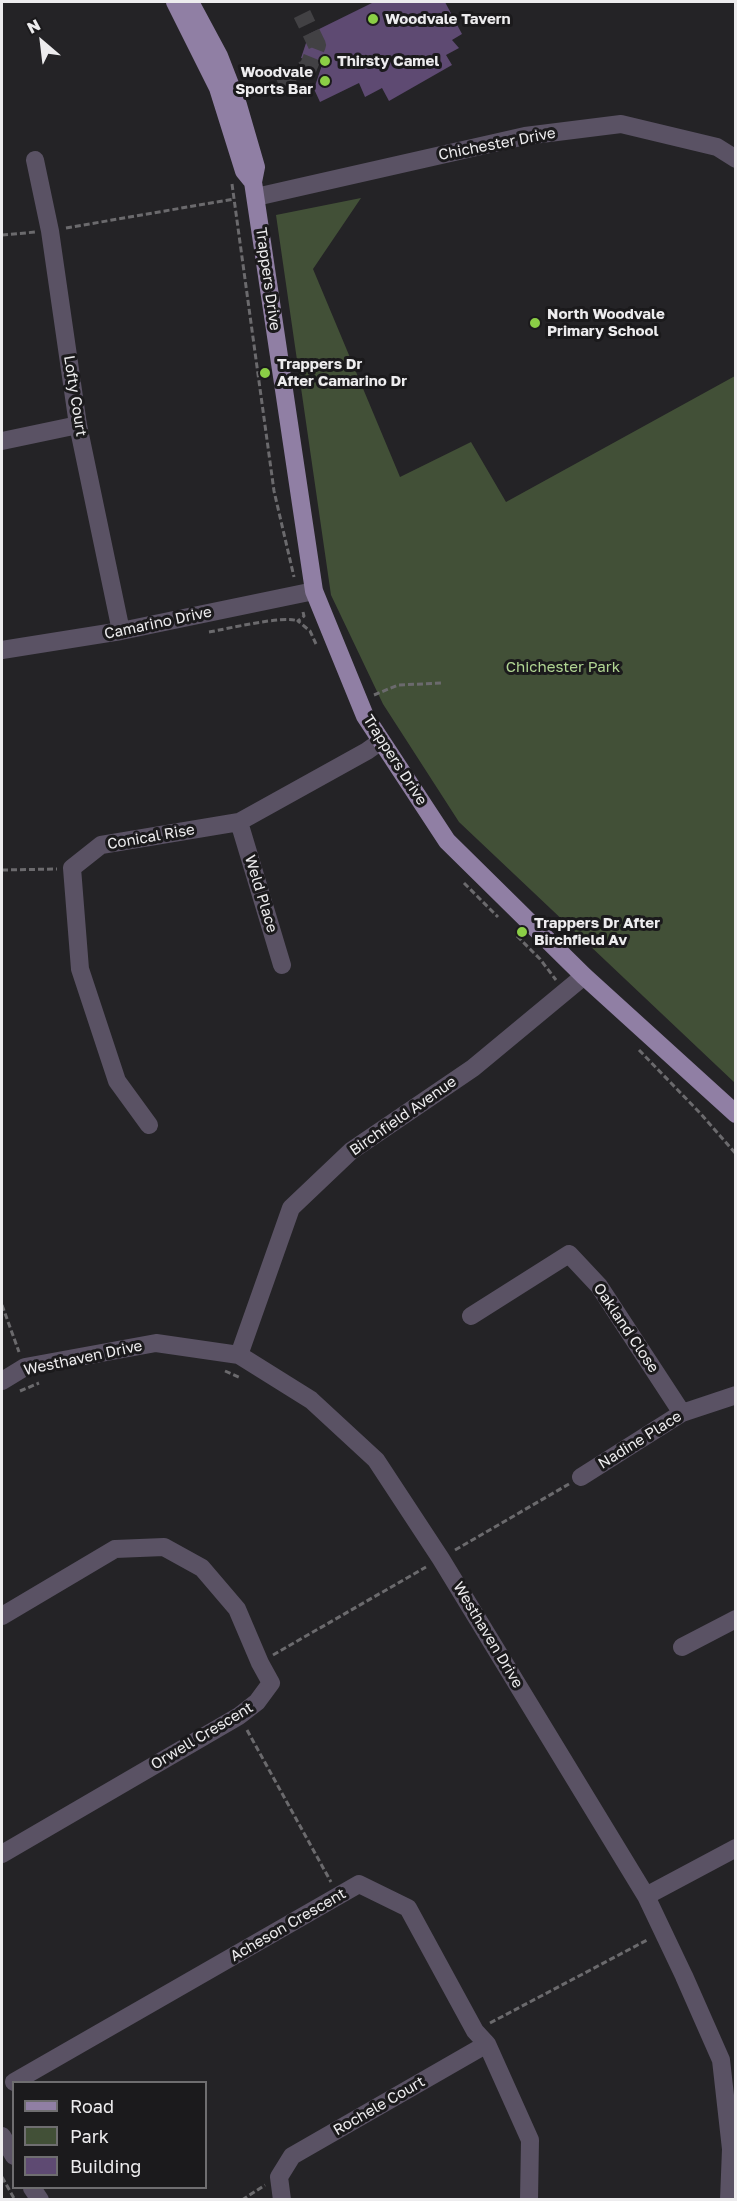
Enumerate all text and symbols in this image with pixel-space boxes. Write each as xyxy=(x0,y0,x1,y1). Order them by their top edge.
place label: Woodvale Tavern xyxy=(385,10,511,28)
north arrow xyxy=(12,12,72,72)
marker: Woodvale Tavern xyxy=(366,12,380,26)
text: N xyxy=(23,14,44,38)
place label: Thirsty Camel xyxy=(337,52,439,70)
marker: Thirsty Camel xyxy=(318,54,332,68)
place label: Woodvale Sports Bar xyxy=(235,63,313,98)
marker: Woodvale Sports Bar xyxy=(318,74,332,88)
street label: Chichester Drive xyxy=(437,124,557,164)
street label: Trappers Drive xyxy=(252,226,284,332)
place label: North Woodvale Primary School xyxy=(547,305,665,340)
marker: North Woodvale Primary School xyxy=(528,316,542,330)
street label: Lofty Court xyxy=(60,354,90,438)
place label: Trappers Dr After Camarino Dr xyxy=(277,355,407,390)
marker: Trappers Dr After Camarino Dr xyxy=(258,366,272,380)
street label: Camarino Drive xyxy=(103,603,213,643)
park label: Chichester Park xyxy=(506,658,620,676)
street label: Trappers Drive xyxy=(359,711,431,809)
street label: Conical Rise xyxy=(106,820,196,854)
street label: Weld Place xyxy=(241,853,281,935)
place label: Trappers Dr After Birchfield Av xyxy=(534,914,660,949)
marker: Trappers Dr After Birchfield Av xyxy=(515,925,529,939)
street label: Birchfield Avenue xyxy=(346,1073,460,1159)
street label: Oakland Close xyxy=(589,1280,663,1376)
street label: Westhaven Drive xyxy=(22,1337,144,1379)
street label: Nadine Place xyxy=(595,1407,685,1473)
street label: Westhaven Drive xyxy=(449,1579,527,1691)
street label: Orwell Crescent xyxy=(148,1698,256,1774)
street label: Acheson Crescent xyxy=(227,1885,349,1965)
street label: Rochele Court xyxy=(330,2073,428,2139)
legend xyxy=(12,2081,207,2189)
text: Road xyxy=(70,2095,114,2117)
text: Park xyxy=(70,2125,109,2147)
text: Building xyxy=(70,2155,141,2177)

